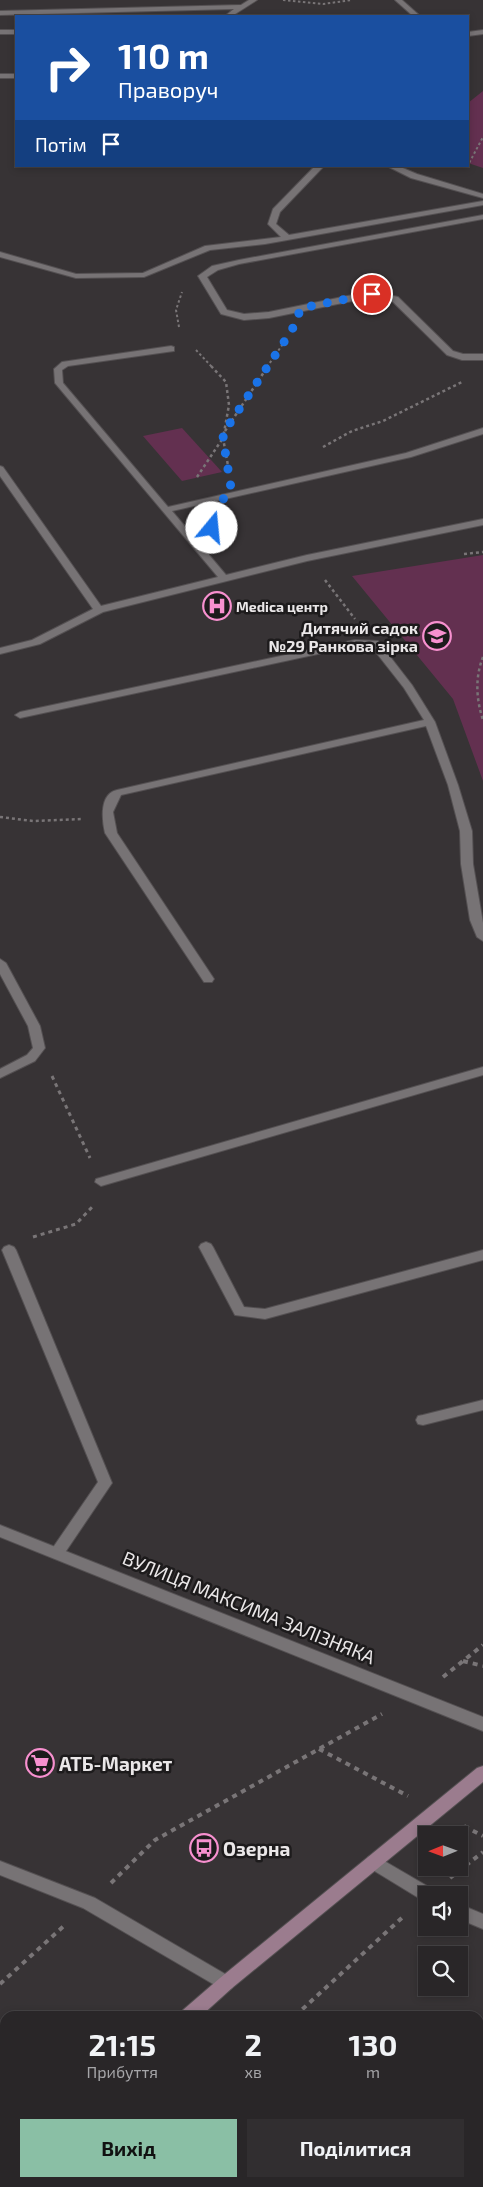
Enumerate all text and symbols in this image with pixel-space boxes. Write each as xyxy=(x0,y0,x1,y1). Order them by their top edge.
text: 110 m xyxy=(118,34,209,76)
icon: right xyxy=(35,35,100,100)
text: Праворуч xyxy=(118,76,219,102)
icon: arrive xyxy=(97,130,125,158)
text: Потім xyxy=(35,133,87,156)
pin xyxy=(351,273,393,315)
icon: arrive xyxy=(358,280,386,308)
position arrow xyxy=(185,501,237,553)
hospital icon: Medica центр xyxy=(202,591,232,621)
place label: Medica центр xyxy=(236,598,328,615)
place label: Дитячий садок №29 Ранкова зірка xyxy=(268,618,418,655)
school or university icon: Дитячий садок №29 Ранкова зірка xyxy=(422,621,452,651)
street label: ВУЛИЦЯ МАКСИМА ЗАЛІЗНЯКА xyxy=(119,1546,379,1668)
supermarket icon: АТБ-Маркет xyxy=(25,1748,55,1778)
place label: АТБ-Маркет xyxy=(59,1752,172,1775)
north arrow xyxy=(418,1826,468,1876)
map controls xyxy=(418,1826,468,1996)
bus stop icon: Озерна xyxy=(189,1833,219,1863)
place label: Озерна xyxy=(223,1837,290,1860)
button: sound xyxy=(418,1886,468,1936)
button: search xyxy=(418,1946,468,1996)
text: 21:15 xyxy=(88,2026,156,2062)
text: 2 xyxy=(245,2026,262,2062)
text: 130 xyxy=(349,2026,397,2062)
text: Прибуття xyxy=(87,2062,158,2081)
text: хв xyxy=(245,2062,262,2081)
text: m xyxy=(366,2062,380,2081)
button: Вихід xyxy=(20,2119,237,2177)
button: Поділитися xyxy=(247,2119,464,2177)

